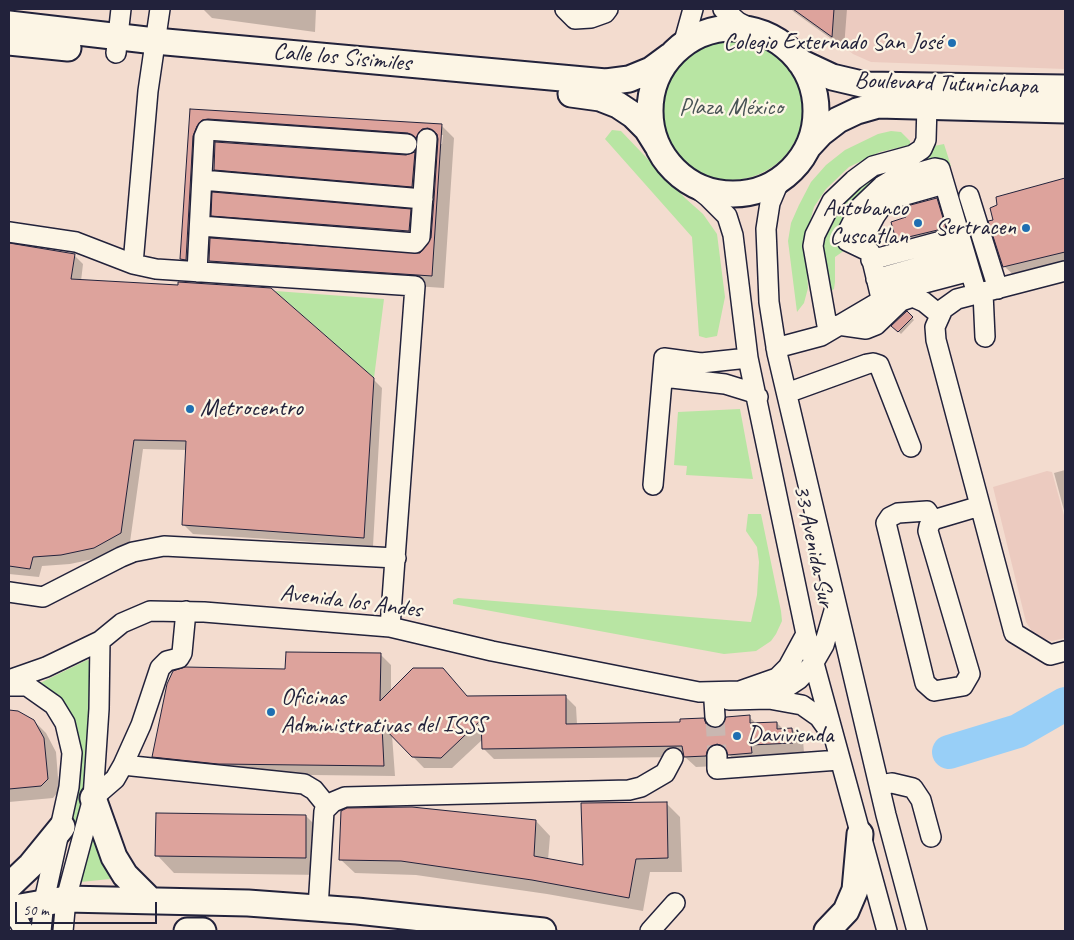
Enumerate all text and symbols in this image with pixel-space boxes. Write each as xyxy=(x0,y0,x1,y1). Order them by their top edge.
place label: Colegio Externado San José xyxy=(723,29,942,57)
marker: Colegio Externado San José xyxy=(946,37,958,49)
street label: Calle los Sisimiles xyxy=(272,38,412,78)
street label: Boulevard Tutunichapa xyxy=(854,66,1038,102)
park label: Plaza México xyxy=(679,94,783,122)
place label: Autobanco Cuscatlan xyxy=(823,195,908,251)
place label: Sertracen xyxy=(935,214,1016,242)
marker: Autobanco Cuscatlan xyxy=(912,217,924,229)
marker: Sertracen xyxy=(1020,222,1032,234)
place label: Metrocentro xyxy=(200,395,303,423)
marker: Metrocentro xyxy=(184,403,196,415)
street label: 33 Avenida Sur xyxy=(786,482,840,610)
street label: Avenida los Andes xyxy=(278,579,424,625)
place label: Oficinas Administrativas del ISSS xyxy=(281,684,486,740)
marker: Oficinas Administrativas del ISSS xyxy=(265,706,277,718)
place label: Davivienda xyxy=(747,722,833,750)
marker: Davivienda xyxy=(731,730,743,742)
scale bar xyxy=(18,892,160,924)
text: 50 m xyxy=(23,901,49,920)

